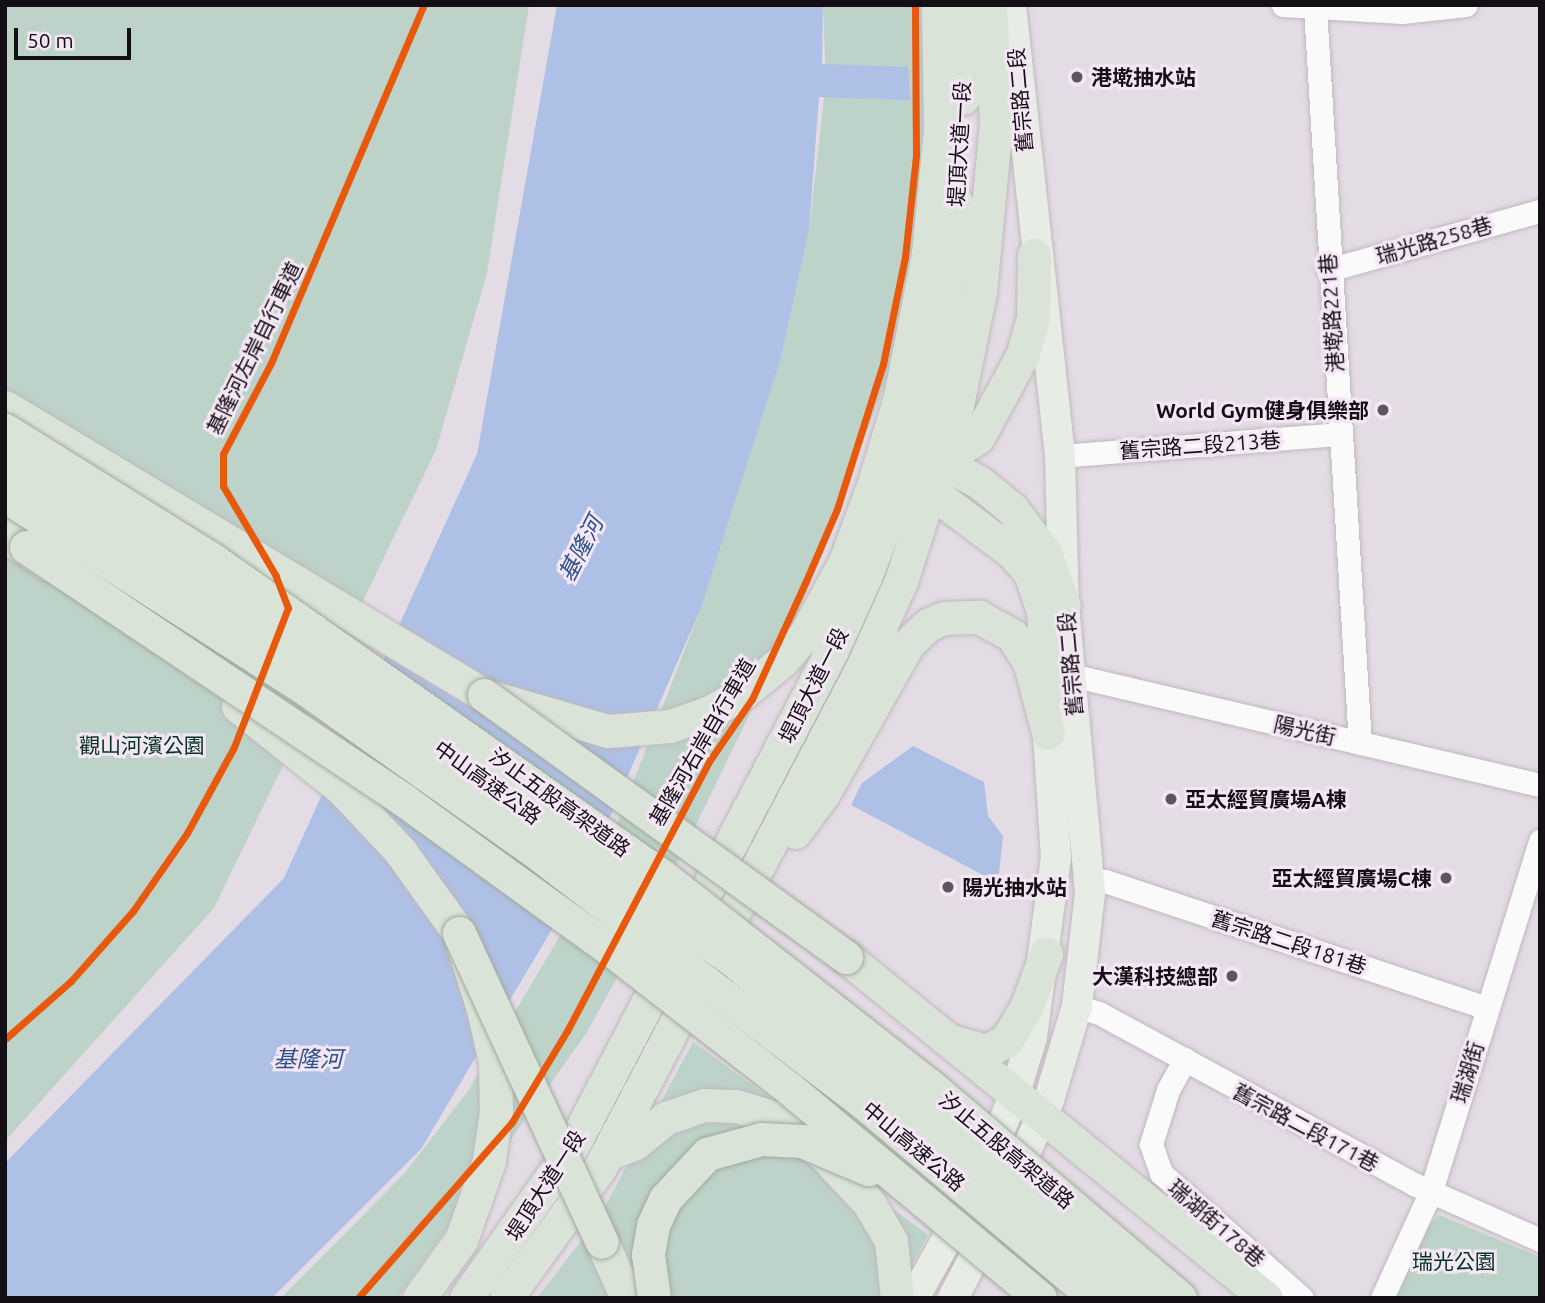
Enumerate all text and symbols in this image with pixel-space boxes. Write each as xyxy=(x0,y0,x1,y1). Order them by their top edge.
scale bar xyxy=(18,14,135,58)
text: 50 m xyxy=(27,28,74,52)
street label: 舊宗路二段 xyxy=(1003,47,1037,153)
place label: 港墘抽水站 xyxy=(1091,64,1196,90)
marker: 港墘抽水站 xyxy=(1069,69,1085,85)
street label: 堤頂大道一段 xyxy=(943,80,975,208)
street label: 瑞光路258巷 xyxy=(1373,211,1495,269)
street label: 港墘路221巷 xyxy=(1314,253,1348,373)
street label: 基隆河左岸自行車道 xyxy=(201,258,307,438)
place label: World Gym健身俱樂部 xyxy=(1156,397,1369,423)
marker: World Gym健身俱樂部 xyxy=(1375,402,1391,418)
street label: 舊宗路二段213巷 xyxy=(1119,427,1281,463)
water label: 基隆河 xyxy=(553,512,609,586)
street label: 舊宗路二段 xyxy=(1053,611,1087,717)
street label: 堤頂大道一段 xyxy=(773,623,853,747)
street label: 基隆河右岸自行車道 xyxy=(644,654,760,830)
street label: 陽光街 xyxy=(1271,711,1339,749)
park label: 觀山河濱公園 xyxy=(79,732,205,758)
street label: 中山高速公路 xyxy=(430,735,546,829)
street label: 汐止五股高架道路 xyxy=(485,742,635,862)
place label: 亞太經貿廣場A棟 xyxy=(1185,786,1347,812)
marker: 亞太經貿廣場A棟 xyxy=(1163,791,1179,807)
place label: 亞太經貿廣場C棟 xyxy=(1272,865,1432,891)
marker: 亞太經貿廣場C棟 xyxy=(1438,870,1454,886)
place label: 陽光抽水站 xyxy=(962,874,1067,900)
marker: 陽光抽水站 xyxy=(940,879,956,895)
street label: 舊宗路二段181巷 xyxy=(1208,905,1370,979)
place label: 大漢科技總部 xyxy=(1092,963,1218,989)
marker: 大漢科技總部 xyxy=(1224,968,1240,984)
street label: 瑞湖街 xyxy=(1446,1038,1488,1106)
water label: 基隆河 xyxy=(274,1045,342,1073)
street label: 舊宗路二段171巷 xyxy=(1229,1078,1383,1176)
street label: 汐止五股高架道路 xyxy=(935,1086,1079,1214)
street label: 中山高速公路 xyxy=(858,1096,970,1196)
street label: 堤頂大道一段 xyxy=(500,1125,590,1245)
street label: 瑞湖街178巷 xyxy=(1164,1174,1270,1272)
park label: 瑞光公園 xyxy=(1412,1248,1496,1274)

